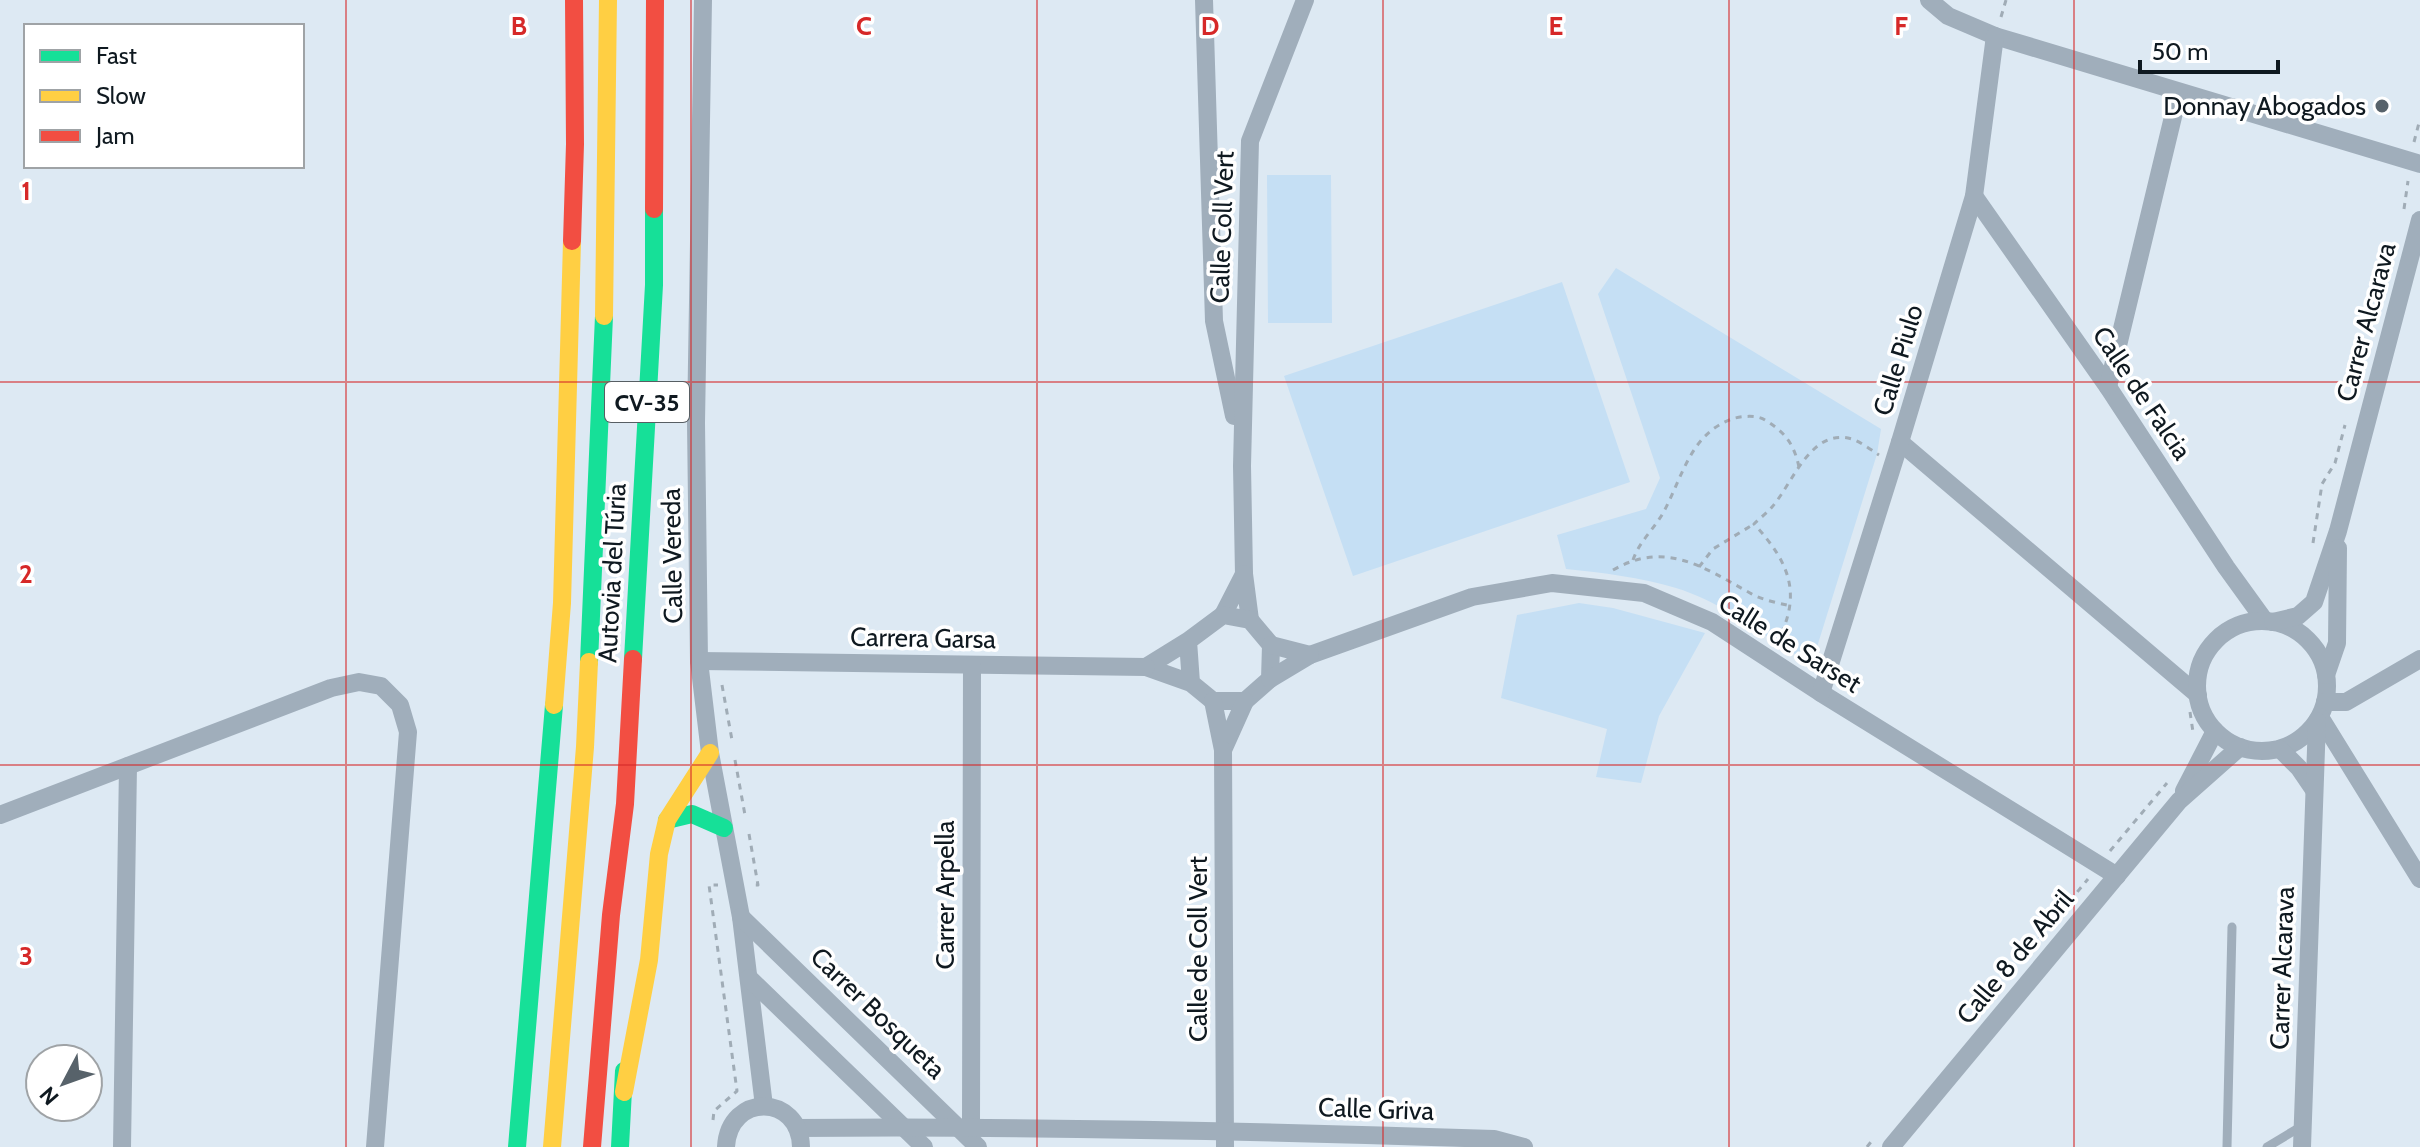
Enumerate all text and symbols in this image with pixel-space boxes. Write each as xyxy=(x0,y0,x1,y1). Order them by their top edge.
text: B xyxy=(511,10,527,42)
text: C xyxy=(856,10,872,42)
text: D xyxy=(1201,10,1219,42)
text: E xyxy=(1549,10,1563,42)
text: F xyxy=(1894,10,1908,42)
legend xyxy=(24,24,304,168)
scale bar xyxy=(2140,24,2278,74)
text: 50 m xyxy=(2152,37,2208,66)
text: Fast xyxy=(96,41,137,70)
text: Slow xyxy=(96,81,146,110)
place label: Donnay Abogados xyxy=(2163,90,2366,122)
marker: Donnay Abogados xyxy=(2373,97,2391,115)
text: Jam xyxy=(95,121,134,150)
street label: Calle Coll Vert xyxy=(1203,150,1241,304)
text: 1 xyxy=(21,175,31,207)
street label: Carrer Alcarava xyxy=(2329,239,2403,405)
street label: Calle Piulo xyxy=(1866,301,1930,419)
street label: Calle de Falcia xyxy=(2086,320,2199,466)
road number: CV-35 xyxy=(605,382,689,422)
street label: Autovia del Túria xyxy=(591,482,633,664)
street label: Calle Vereda xyxy=(655,487,689,624)
text: 2 xyxy=(19,558,33,590)
street label: Calle de Sarset xyxy=(1713,586,1867,700)
street label: Carrera Garsa xyxy=(850,621,997,655)
street label: Carrer Arpella xyxy=(929,820,961,969)
street label: Calle de Coll Vert xyxy=(1182,856,1214,1042)
street label: Calle 8 de Abril xyxy=(1950,883,2080,1031)
street label: Carrer Alcarava xyxy=(2263,885,2301,1050)
text: 3 xyxy=(19,940,33,972)
street label: Carrer Bosqueta xyxy=(804,941,953,1086)
north arrow xyxy=(24,1043,104,1123)
text: N xyxy=(34,1081,65,1111)
street label: Calle Griva xyxy=(1317,1091,1435,1127)

